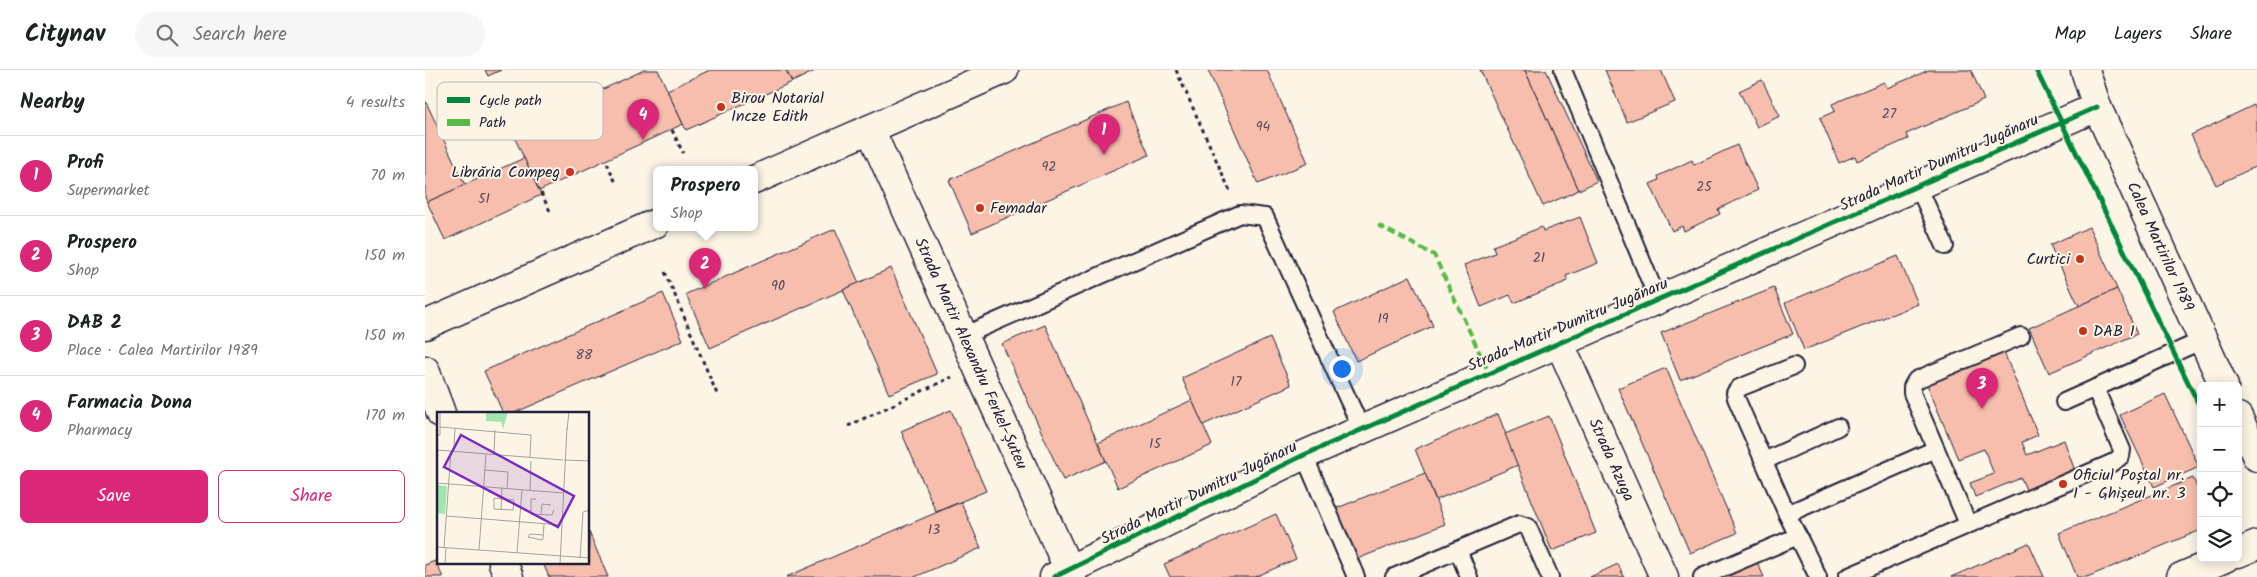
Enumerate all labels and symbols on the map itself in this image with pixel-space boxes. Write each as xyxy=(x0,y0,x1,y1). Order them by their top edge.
legend xyxy=(437,82,603,140)
place label: Birou Notarial Incze Edith xyxy=(731,86,824,129)
text: Cycle path xyxy=(479,90,542,112)
pin: 4 xyxy=(627,99,659,140)
marker: Birou Notarial Incze Edith xyxy=(715,101,727,113)
house number: 27 xyxy=(1882,103,1897,125)
street label: Strada Martir Dumitru Jugănaru xyxy=(1835,108,2043,218)
text: Path xyxy=(479,112,506,134)
pin: 1 xyxy=(1088,114,1120,155)
house number: 94 xyxy=(1256,116,1271,138)
house number: 92 xyxy=(1042,156,1056,178)
place label: Librăria Compeg xyxy=(451,160,560,185)
marker: Librăria Compeg xyxy=(564,166,576,178)
house number: 25 xyxy=(1696,176,1713,198)
street label: Calea Martirilor 1989 xyxy=(2120,177,2201,315)
house number: 51 xyxy=(478,188,490,210)
place label: Femadar xyxy=(990,196,1048,221)
marker: Femadar xyxy=(974,202,986,214)
street label: Strada Martir Alexandru Ferkel-Șuteu xyxy=(908,233,1034,474)
house number: 21 xyxy=(1533,247,1545,269)
place label: Curtici xyxy=(2026,247,2071,272)
pin: 2 xyxy=(689,248,721,289)
marker: Curtici xyxy=(2074,253,2086,265)
street label: Strada Martir Dumitru Jugănaru xyxy=(1464,271,1673,379)
house number: 90 xyxy=(771,275,785,297)
house number: 19 xyxy=(1377,308,1389,330)
place label: DAB 1 xyxy=(2093,319,2135,344)
marker: DAB 1 xyxy=(2077,325,2089,337)
house number: 88 xyxy=(576,344,593,366)
your location xyxy=(1329,356,1355,382)
pin: 3 xyxy=(1966,368,1998,409)
house number: 17 xyxy=(1231,371,1242,393)
inset map xyxy=(437,412,590,564)
street label: Strada Azuga xyxy=(1582,414,1641,506)
house number: 15 xyxy=(1149,433,1162,455)
street label: Strada Martir Dumitru Jugănaru xyxy=(1096,434,1302,552)
place label: Oficiul Poștal nr. 1 - Ghișeul nr. 3 xyxy=(2073,463,2186,506)
marker: Oficiul Poștal nr. 1 - Ghișeul nr. 3 xyxy=(2057,478,2069,490)
house number: 13 xyxy=(928,519,940,541)

